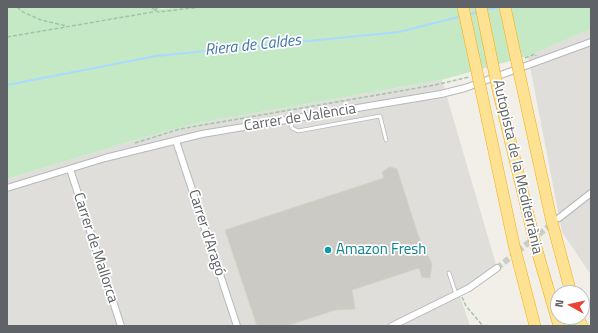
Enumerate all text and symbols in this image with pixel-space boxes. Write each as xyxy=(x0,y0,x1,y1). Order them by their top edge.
water label: Riera de Caldes xyxy=(204,31,302,61)
street label: Autopista de la Mediterrània xyxy=(488,78,546,256)
street label: Carrer de València xyxy=(243,100,357,136)
street label: Carrer d'Aragó xyxy=(184,188,228,278)
street label: Carrer de Mallorca xyxy=(69,191,121,305)
place label: Amazon Fresh xyxy=(336,241,426,259)
marker: Amazon Fresh xyxy=(323,245,333,255)
north arrow xyxy=(550,285,590,325)
text: N xyxy=(551,299,568,308)

